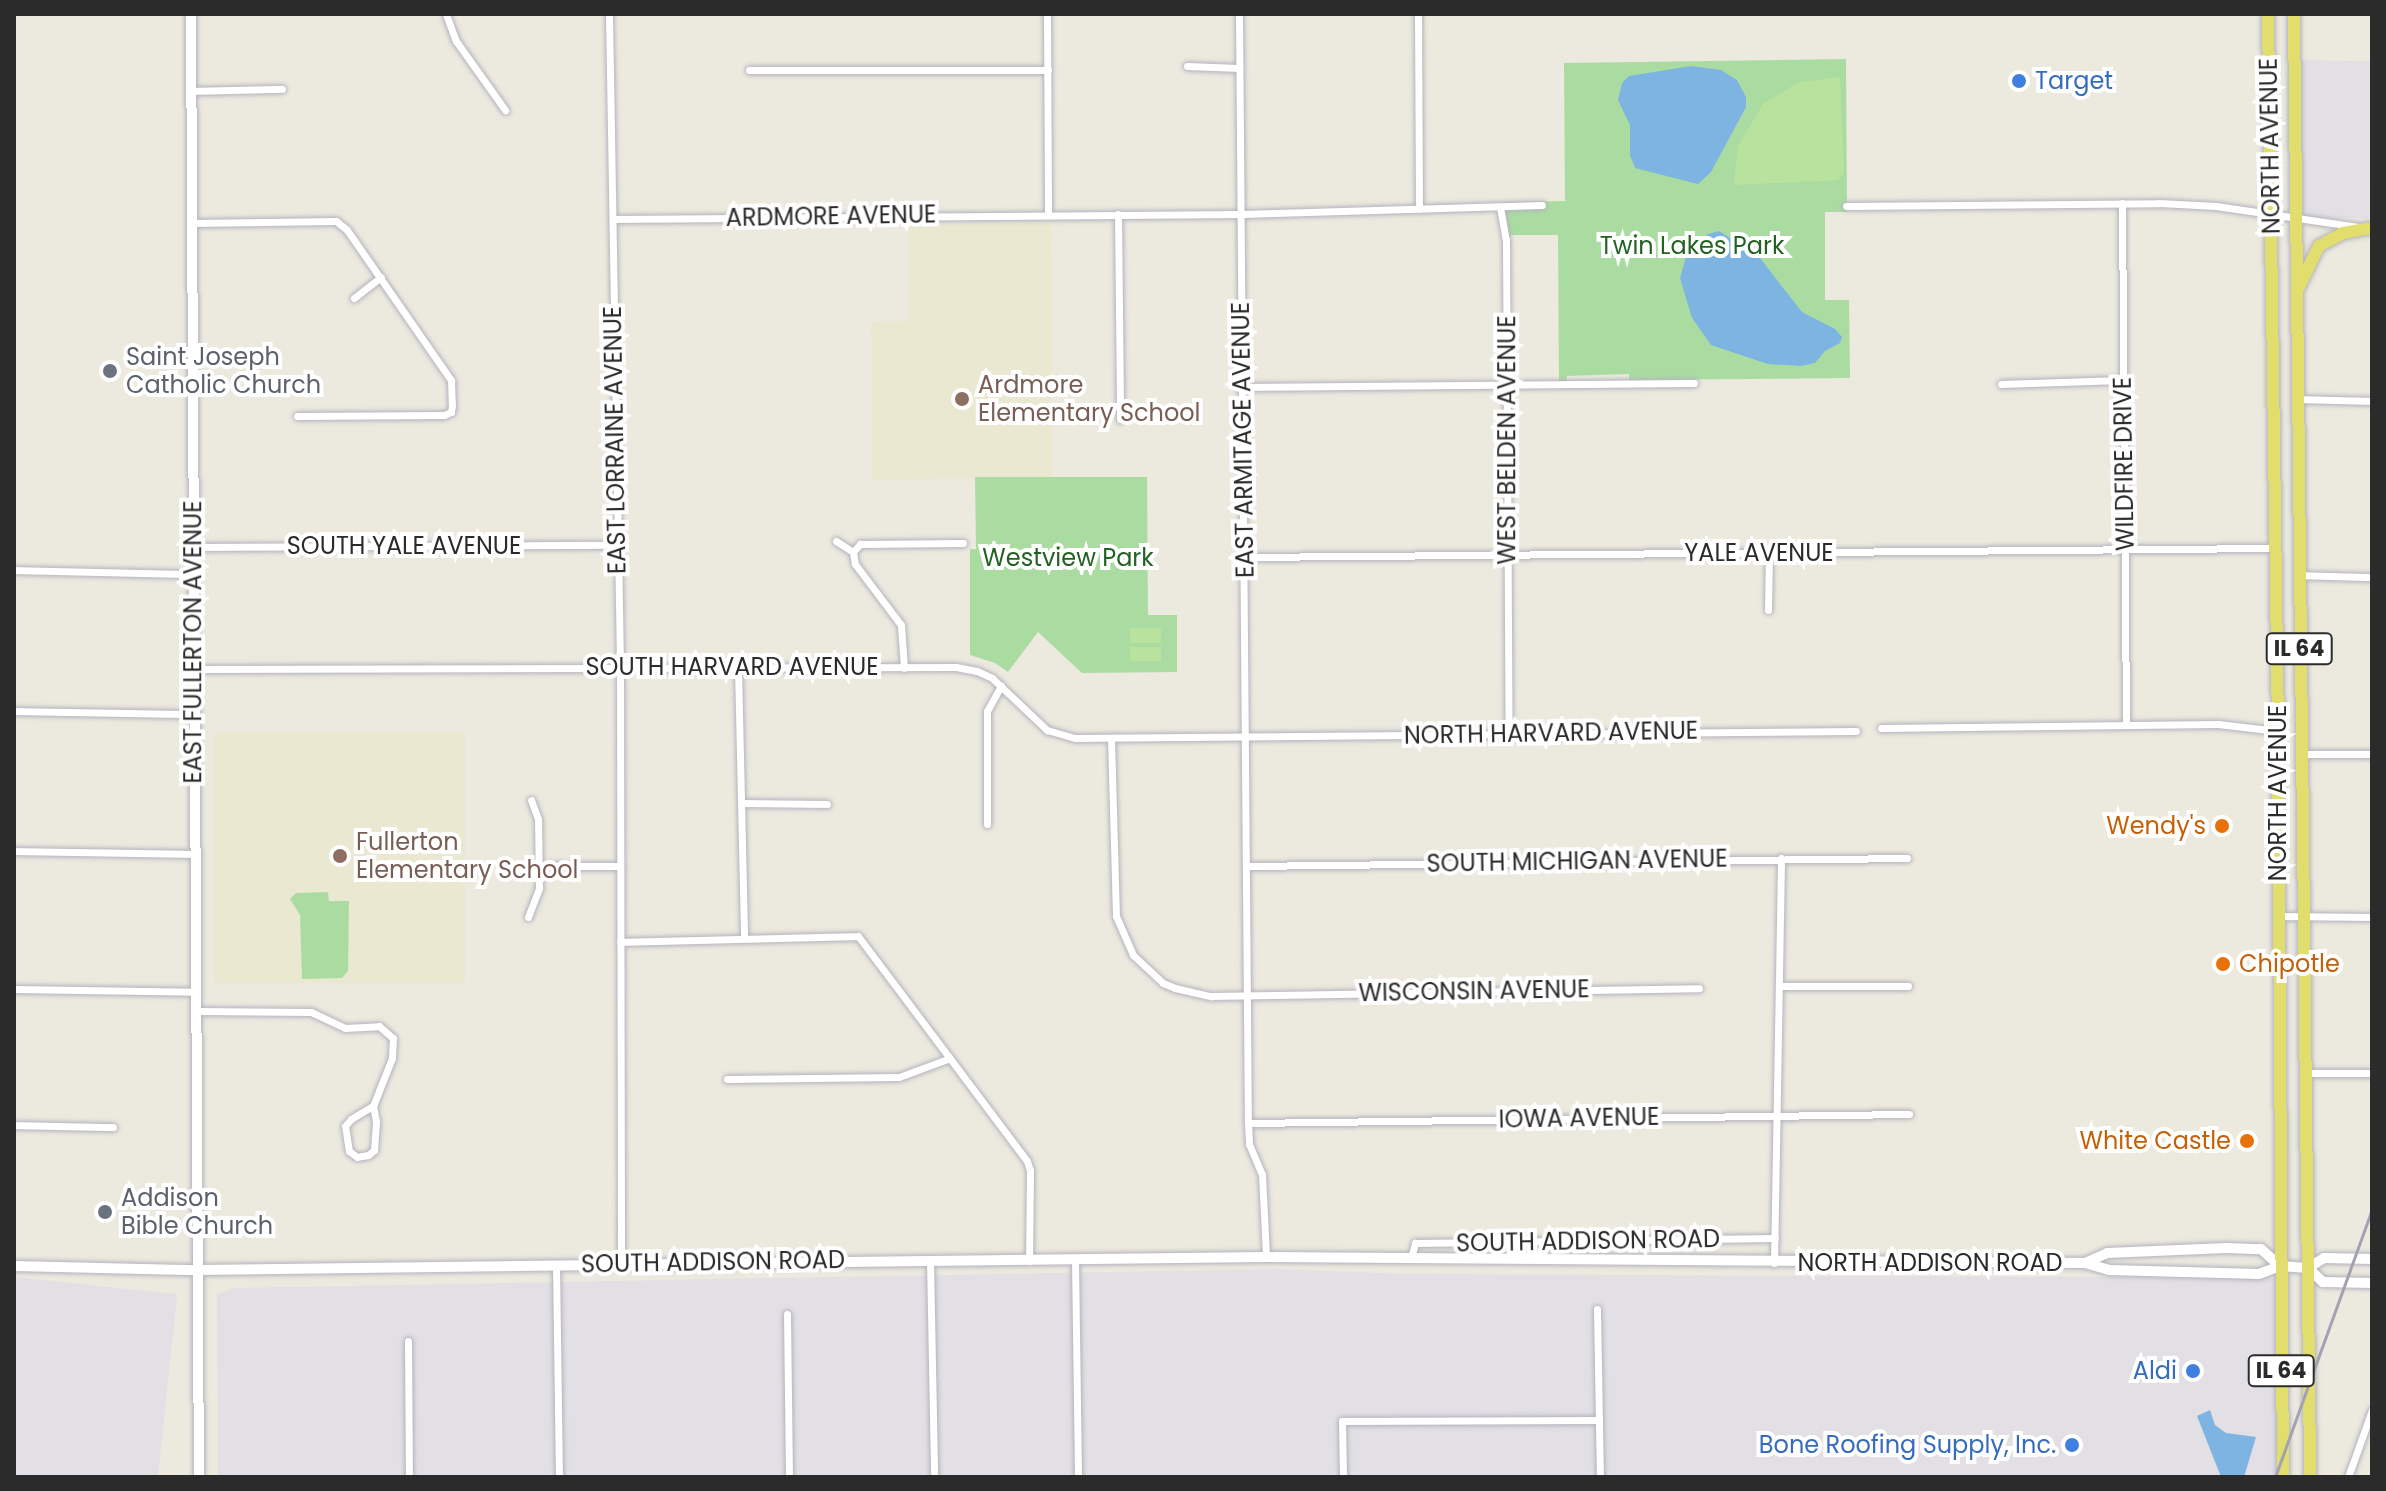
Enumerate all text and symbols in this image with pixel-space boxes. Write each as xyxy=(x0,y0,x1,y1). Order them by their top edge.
street label: NORTH AVENUE xyxy=(2254,58,2286,234)
place label: Target xyxy=(2035,67,2113,95)
marker: Target xyxy=(2010,72,2028,90)
street label: ARDMORE AVENUE xyxy=(725,200,937,232)
park label: Twin Lakes Park xyxy=(1600,232,1784,260)
street label: EAST ARMITAGE AVENUE xyxy=(1226,302,1260,578)
street label: EAST LORRAINE AVENUE xyxy=(598,306,632,574)
street label: WEST BELDEN AVENUE xyxy=(1493,315,1521,565)
place label: Saint Joseph Catholic Church xyxy=(126,343,321,399)
marker: Saint Joseph Catholic Church xyxy=(101,362,119,380)
place label: Ardmore Elementary School xyxy=(978,371,1201,427)
street label: WILDFIRE DRIVE xyxy=(2108,377,2140,551)
marker: Ardmore Elementary School xyxy=(953,390,971,408)
street label: EAST FULLERTON AVENUE xyxy=(179,500,207,784)
street label: SOUTH YALE AVENUE xyxy=(287,532,521,560)
street label: YALE AVENUE xyxy=(1684,539,1834,567)
park label: Westview Park xyxy=(982,544,1154,572)
road number: IL 64 xyxy=(2265,631,2333,667)
street label: SOUTH HARVARD AVENUE xyxy=(586,653,878,681)
street label: NORTH AVENUE xyxy=(2264,705,2292,881)
street label: NORTH HARVARD AVENUE xyxy=(1404,716,1698,750)
place label: Wendy's xyxy=(2106,812,2206,840)
marker: Wendy's xyxy=(2213,817,2231,835)
place label: Fullerton Elementary School xyxy=(356,828,579,884)
street label: SOUTH MICHIGAN AVENUE xyxy=(1426,844,1728,878)
marker: Fullerton Elementary School xyxy=(331,847,349,865)
place label: Chipotle xyxy=(2239,950,2340,978)
marker: Chipotle xyxy=(2214,955,2232,973)
street label: WISCONSIN AVENUE xyxy=(1358,975,1590,1007)
street label: IOWA AVENUE xyxy=(1498,1102,1660,1134)
place label: White Castle xyxy=(2079,1127,2231,1155)
marker: White Castle xyxy=(2238,1132,2256,1150)
place label: Addison Bible Church xyxy=(121,1184,273,1240)
marker: Addison Bible Church xyxy=(96,1203,114,1221)
street label: SOUTH ADDISON ROAD xyxy=(1456,1224,1720,1258)
street label: SOUTH ADDISON ROAD xyxy=(581,1245,845,1279)
street label: NORTH ADDISON ROAD xyxy=(1797,1249,2063,1277)
road number: IL 64 xyxy=(2247,1353,2315,1389)
place label: Aldi xyxy=(2133,1357,2177,1385)
marker: Aldi xyxy=(2184,1362,2202,1380)
place label: Bone Roofing Supply, Inc. xyxy=(1759,1431,2056,1459)
marker: Bone Roofing Supply, Inc. xyxy=(2063,1436,2081,1454)

